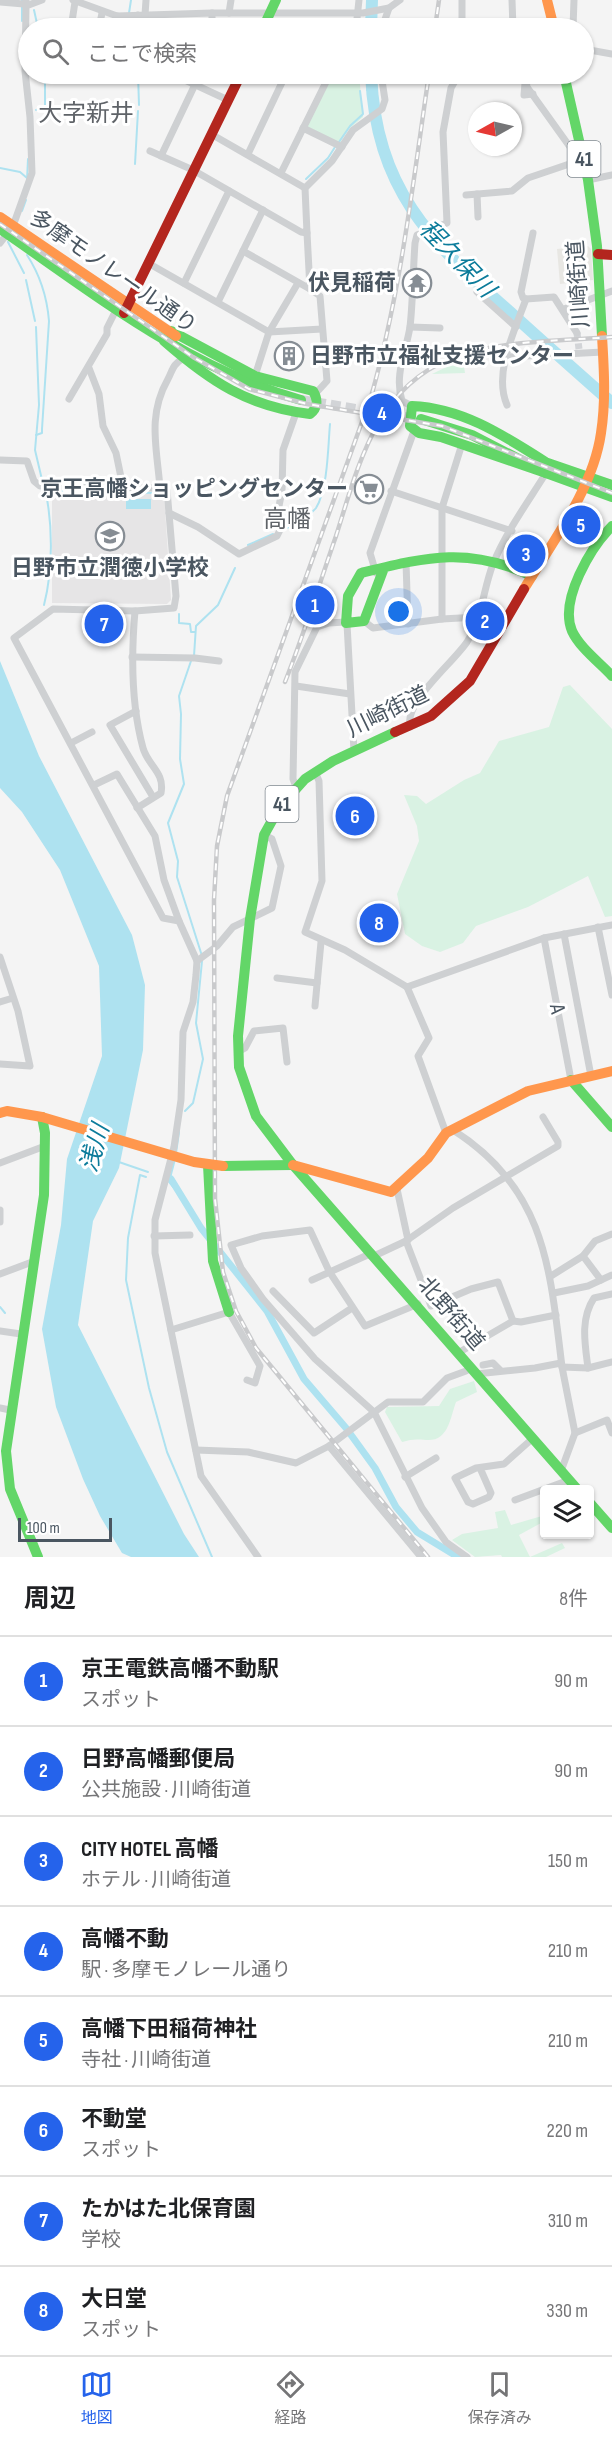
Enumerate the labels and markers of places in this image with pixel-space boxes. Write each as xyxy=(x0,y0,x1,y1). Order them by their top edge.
temple icon: 伏見稲荷 xyxy=(401,267,433,299)
place label: 伏見稲荷 xyxy=(308,270,396,297)
building icon: 日野市立福祉支援センター xyxy=(273,340,305,372)
place label: 日野市立福祉支援センター xyxy=(310,343,574,370)
pin: 4 xyxy=(362,390,401,436)
supermarket icon: 京王高幡ショッピングセンター xyxy=(353,473,385,505)
place label: 京王高幡ショッピングセンター xyxy=(40,476,348,503)
pin: 5 xyxy=(562,502,600,548)
school or university icon: 日野市立潤徳小学校 xyxy=(94,520,126,552)
pin: 3 xyxy=(506,532,546,576)
place label: 日野市立潤徳小学校 xyxy=(11,555,209,582)
pin: 1 xyxy=(296,582,334,628)
pin: 2 xyxy=(466,598,504,644)
pin: 7 xyxy=(84,602,124,646)
pin: 6 xyxy=(336,794,374,838)
pin: 8 xyxy=(360,900,398,946)

